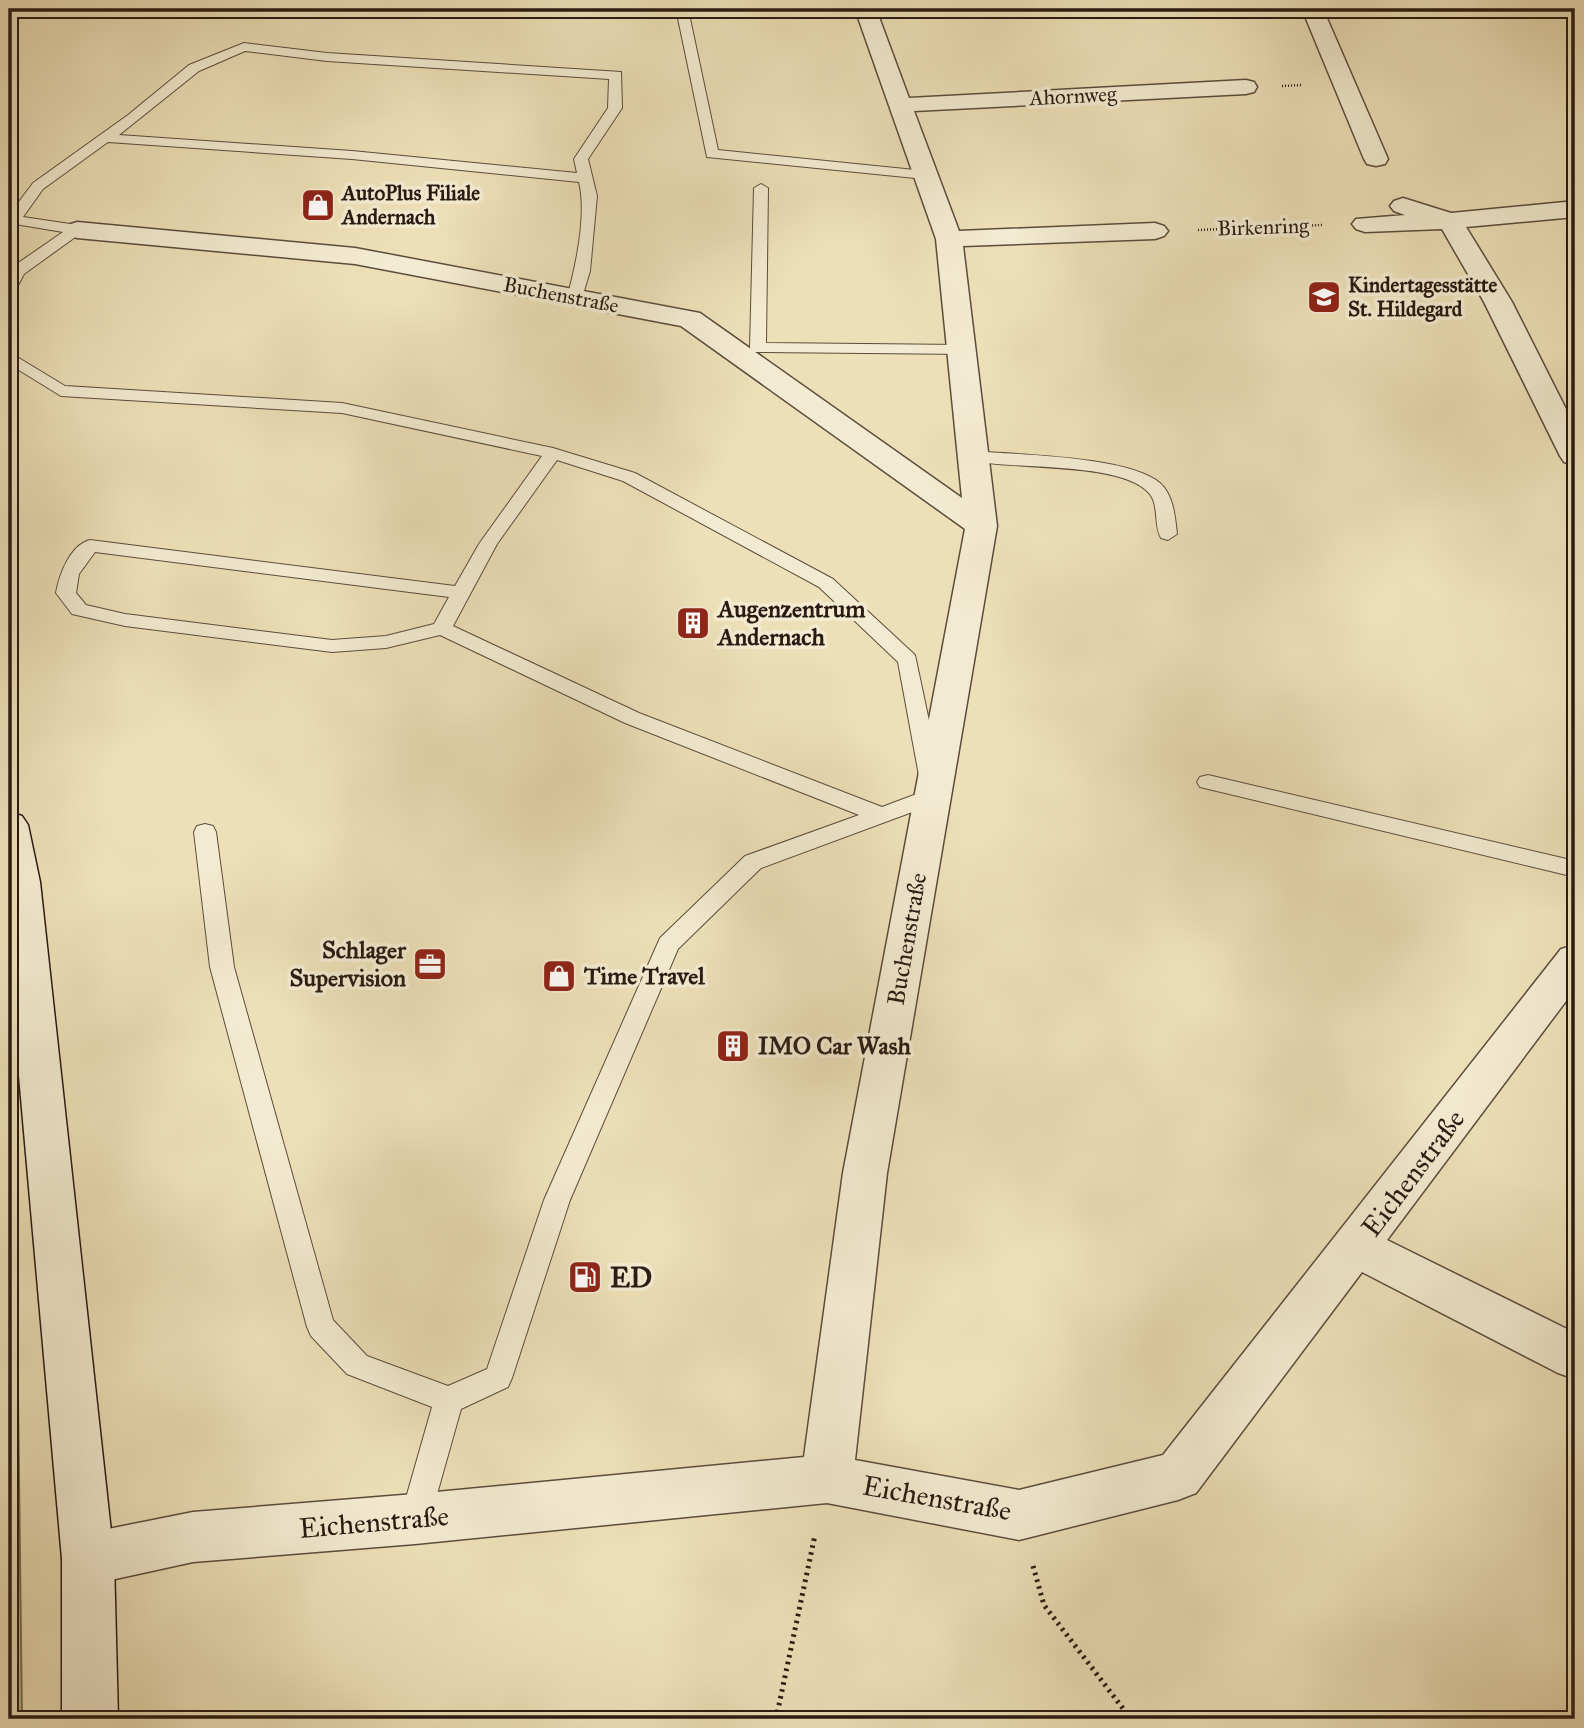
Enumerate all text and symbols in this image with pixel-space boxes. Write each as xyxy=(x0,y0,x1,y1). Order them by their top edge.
street label: Ahornweg xyxy=(1028,81,1118,111)
place label: AutoPlus Filiale Andernach xyxy=(340,180,480,230)
shop icon: AutoPlus Filiale Andernach xyxy=(299,186,337,224)
street label: Birkenring xyxy=(1217,212,1310,242)
street label: Buchenstraße xyxy=(501,271,621,319)
place label: Kindertagesstätte St. Hildegard xyxy=(1348,272,1498,322)
school or university icon: Kindertagesstätte St. Hildegard xyxy=(1305,278,1343,316)
place label: Augenzentrum Andernach xyxy=(716,594,866,652)
building icon: Augenzentrum Andernach xyxy=(674,604,712,642)
street label: Buchenstraße xyxy=(881,870,933,1008)
place label: Schlager Supervision xyxy=(289,935,407,993)
office icon: Schlager Supervision xyxy=(411,945,449,983)
shop icon: Time Travel xyxy=(540,957,578,995)
place label: Time Travel xyxy=(583,961,705,991)
building icon: IMO Car Wash xyxy=(714,1027,752,1065)
place label: IMO Car Wash xyxy=(758,1031,911,1061)
street label: Eichenstraße xyxy=(1354,1102,1472,1244)
fuel station icon: ED xyxy=(566,1258,604,1296)
place label: ED xyxy=(610,1260,652,1295)
street label: Eichenstraße xyxy=(860,1468,1014,1528)
street label: Eichenstraße xyxy=(298,1498,450,1546)

